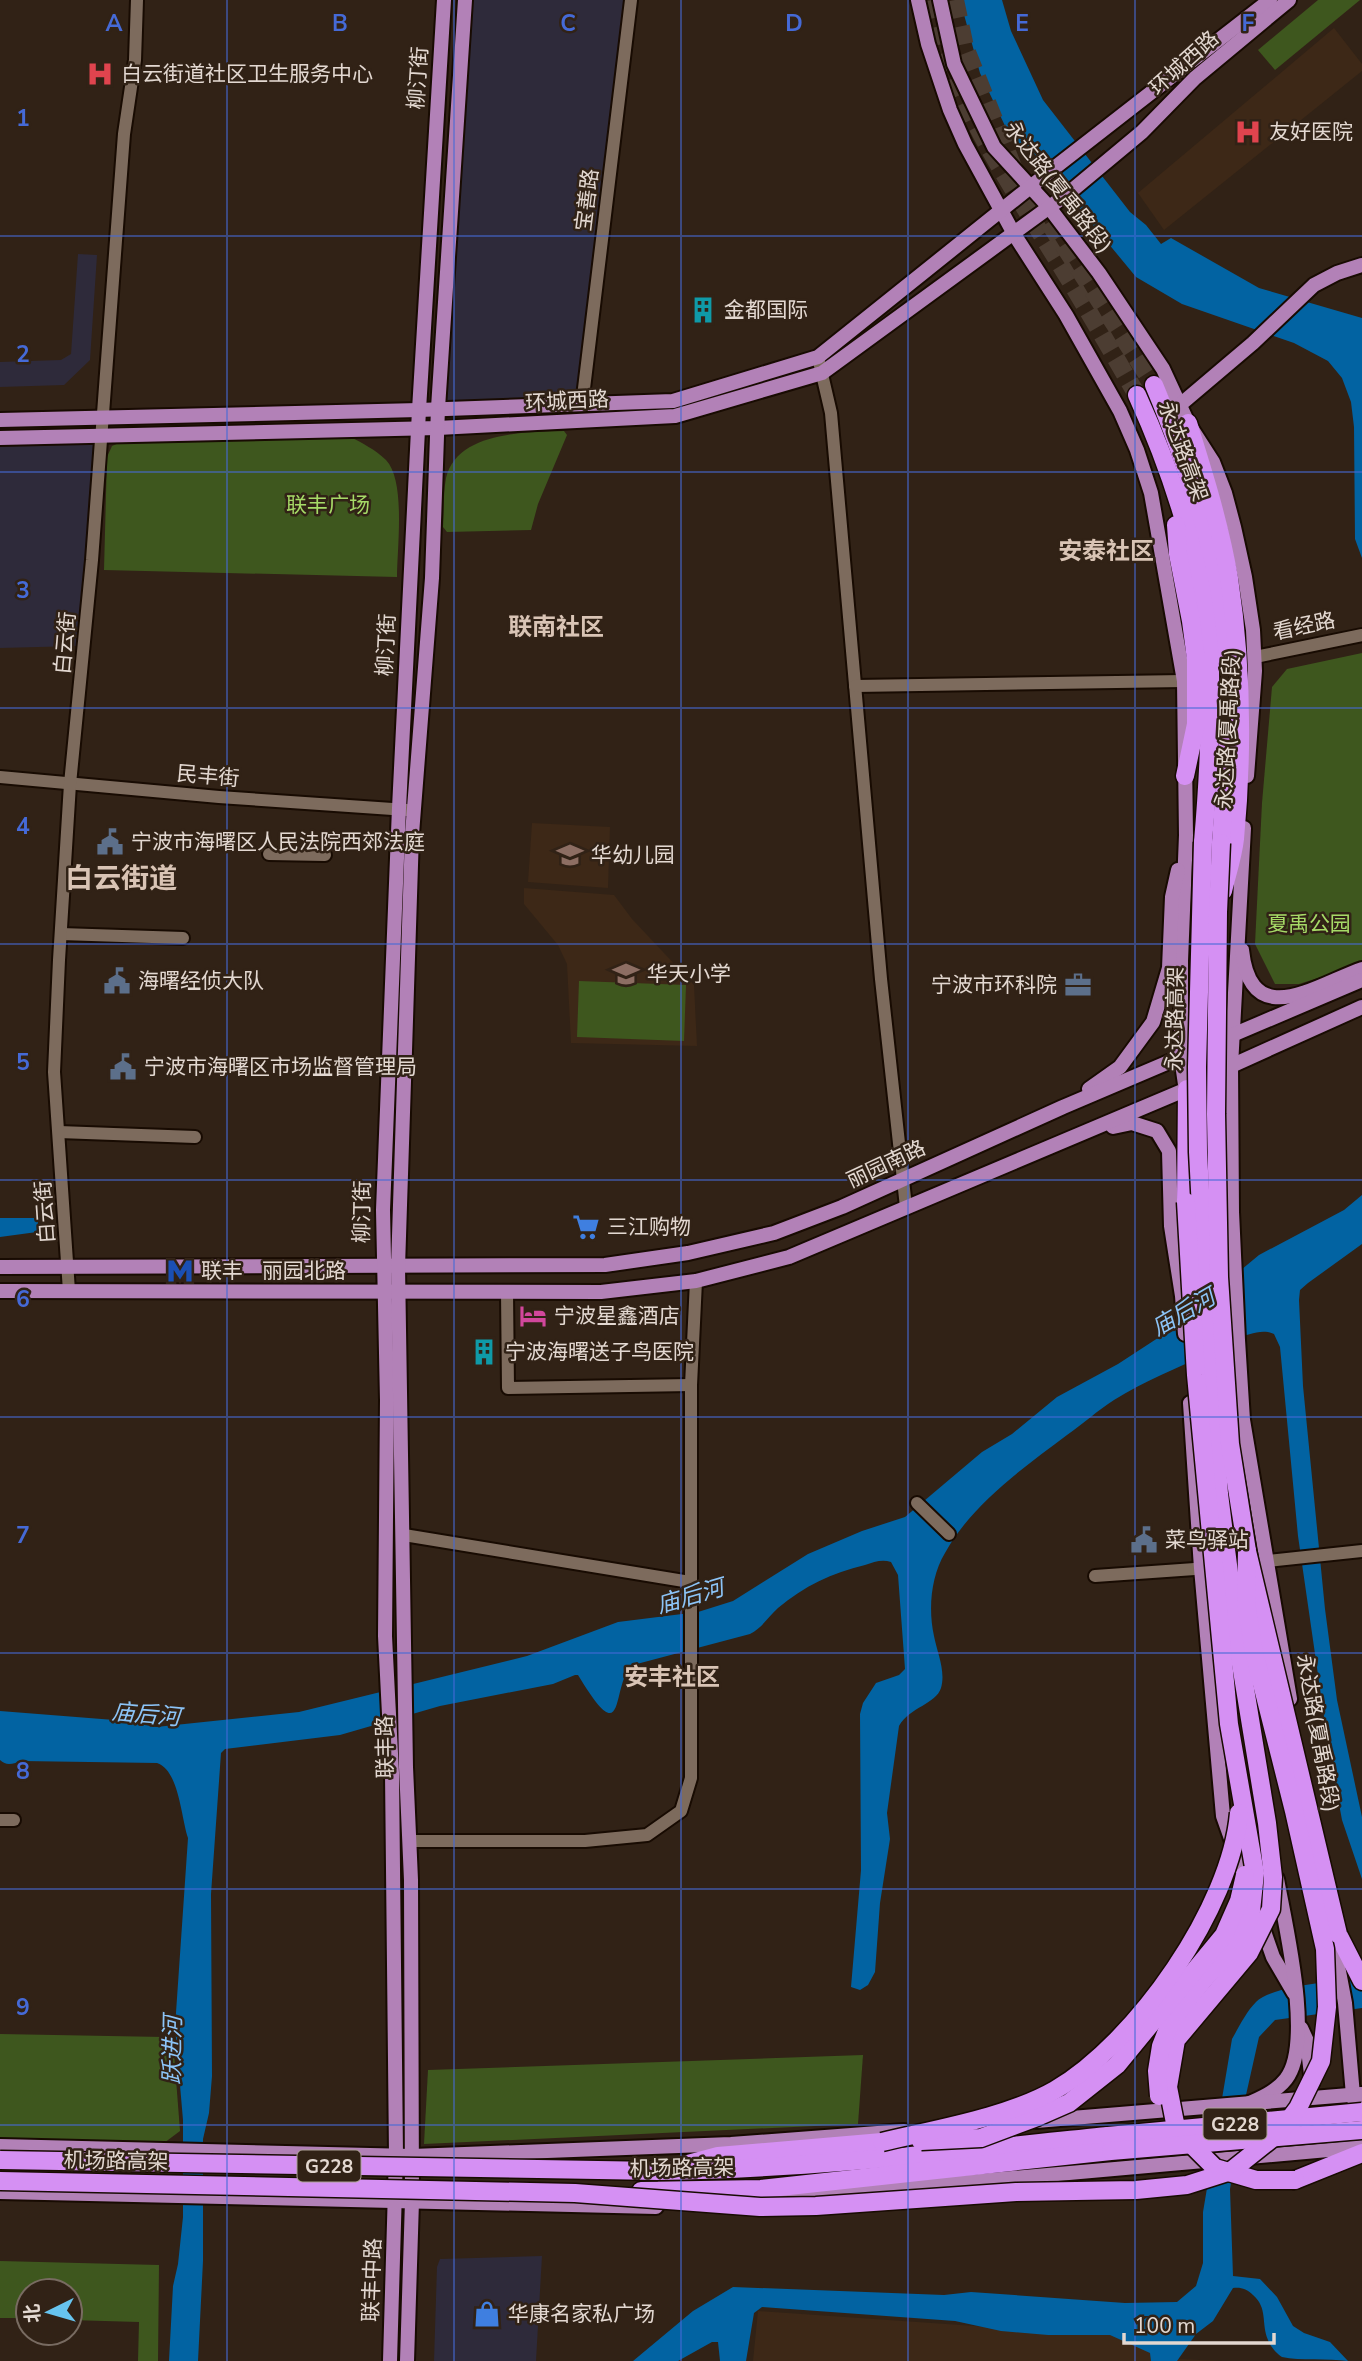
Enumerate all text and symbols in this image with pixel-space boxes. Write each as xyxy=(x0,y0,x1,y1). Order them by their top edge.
text: A xyxy=(105,8,123,39)
text: B xyxy=(332,8,348,39)
text: C xyxy=(560,8,576,39)
text: D xyxy=(785,8,803,39)
text: E xyxy=(1015,8,1029,39)
text: F xyxy=(1242,8,1255,39)
street label: 环城西路 xyxy=(1143,24,1225,102)
street label: 柳汀街 xyxy=(402,46,434,110)
hospital icon: 白云街道社区卫生服务中心 xyxy=(85,59,115,89)
place label: 白云街道社区卫生服务中心 xyxy=(121,60,373,88)
text: 1 xyxy=(16,103,30,134)
street label: 永达路(夏禹路段) xyxy=(998,115,1118,259)
hospital icon: 友好医院 xyxy=(1233,117,1263,147)
place label: 友好医院 xyxy=(1269,118,1353,146)
street label: 宝善路 xyxy=(569,167,605,233)
building icon: 金都国际 xyxy=(688,295,718,325)
place label: 金都国际 xyxy=(724,296,808,324)
text: 2 xyxy=(16,339,30,370)
street label: 环城西路 xyxy=(524,385,610,417)
street label: 永达路高架 xyxy=(1152,397,1214,505)
park label: 联丰广场 xyxy=(286,491,370,519)
district label: 安泰社区 xyxy=(1058,535,1154,567)
text: 3 xyxy=(16,575,30,606)
street label: 看经路 xyxy=(1270,606,1338,646)
street label: 白云街 xyxy=(48,610,82,676)
district label: 联南社区 xyxy=(508,611,604,643)
street label: 柳汀街 xyxy=(370,613,402,677)
street label: 永达路(夏禹路段) xyxy=(1210,648,1246,810)
street label: 民丰街 xyxy=(175,759,241,793)
text: 4 xyxy=(16,811,30,842)
public building icon: 宁波市海曙区人民法院西郊法庭 xyxy=(95,827,125,857)
place label: 宁波市海曙区人民法院西郊法庭 xyxy=(131,828,425,856)
school or university icon: 华幼儿园 xyxy=(555,840,585,870)
place label: 华幼儿园 xyxy=(591,841,675,869)
district label: 白云街道 xyxy=(65,860,177,898)
park label: 夏禹公园 xyxy=(1267,910,1351,938)
school or university icon: 华天小学 xyxy=(611,959,641,989)
place label: 华天小学 xyxy=(647,960,731,988)
public building icon: 海曙经侦大队 xyxy=(102,966,132,996)
street label: 永达路高架 xyxy=(1160,966,1190,1072)
place label: 海曙经侦大队 xyxy=(138,967,264,995)
office icon: 宁波市环科院 xyxy=(1063,970,1093,1000)
place label: 宁波市环科院 xyxy=(931,971,1057,999)
text: 5 xyxy=(16,1047,30,1078)
public building icon: 宁波市海曙区市场监督管理局 xyxy=(108,1052,138,1082)
place label: 宁波市海曙区市场监督管理局 xyxy=(144,1053,417,1081)
street label: 丽园南路 xyxy=(842,1134,930,1194)
street label: 白云街 xyxy=(29,1180,61,1244)
street label: 柳汀街 xyxy=(347,1180,377,1244)
supermarket icon: 三江购物 xyxy=(571,1212,601,1242)
place label: 三江购物 xyxy=(607,1213,691,1241)
metro station icon: 联丰 xyxy=(165,1256,195,1286)
place label: 联丰 xyxy=(201,1257,243,1285)
street label: 丽园北路 xyxy=(262,1257,346,1285)
water label: 庙后河 xyxy=(1146,1280,1224,1343)
text: 6 xyxy=(16,1284,30,1315)
hotel icon: 宁波星鑫酒店 xyxy=(518,1301,548,1331)
place label: 宁波星鑫酒店 xyxy=(554,1302,680,1330)
building icon: 宁波海曙送子鸟医院 xyxy=(469,1337,499,1367)
place label: 宁波海曙送子鸟医院 xyxy=(505,1338,694,1366)
text: 7 xyxy=(16,1520,30,1551)
public building icon: 菜鸟驿站 xyxy=(1129,1525,1159,1555)
place label: 菜鸟驿站 xyxy=(1165,1526,1249,1554)
water label: 庙后河 xyxy=(653,1571,731,1621)
street label: 永达路(夏禹路段) xyxy=(1290,1652,1346,1814)
district label: 安丰社区 xyxy=(624,1661,720,1693)
water label: 庙后河 xyxy=(110,1696,186,1733)
street label: 联丰路 xyxy=(370,1715,400,1779)
text: 8 xyxy=(16,1756,30,1787)
text: 9 xyxy=(16,1992,30,2023)
water label: 跃进河 xyxy=(156,2011,189,2085)
road number: G228 xyxy=(1204,2108,1266,2140)
street label: 机场路高架 xyxy=(63,2146,169,2176)
road number: G228 xyxy=(298,2150,360,2182)
street label: 机场路高架 xyxy=(629,2153,735,2183)
street label: 联丰中路 xyxy=(357,2238,387,2322)
north arrow xyxy=(14,2277,84,2347)
shop icon: 华康名家私广场 xyxy=(472,2299,502,2329)
place label: 华康名家私广场 xyxy=(508,2300,655,2328)
scale bar xyxy=(1124,2302,1274,2346)
text: 北 xyxy=(19,2303,47,2324)
text: 100 m xyxy=(1134,2312,1195,2340)

